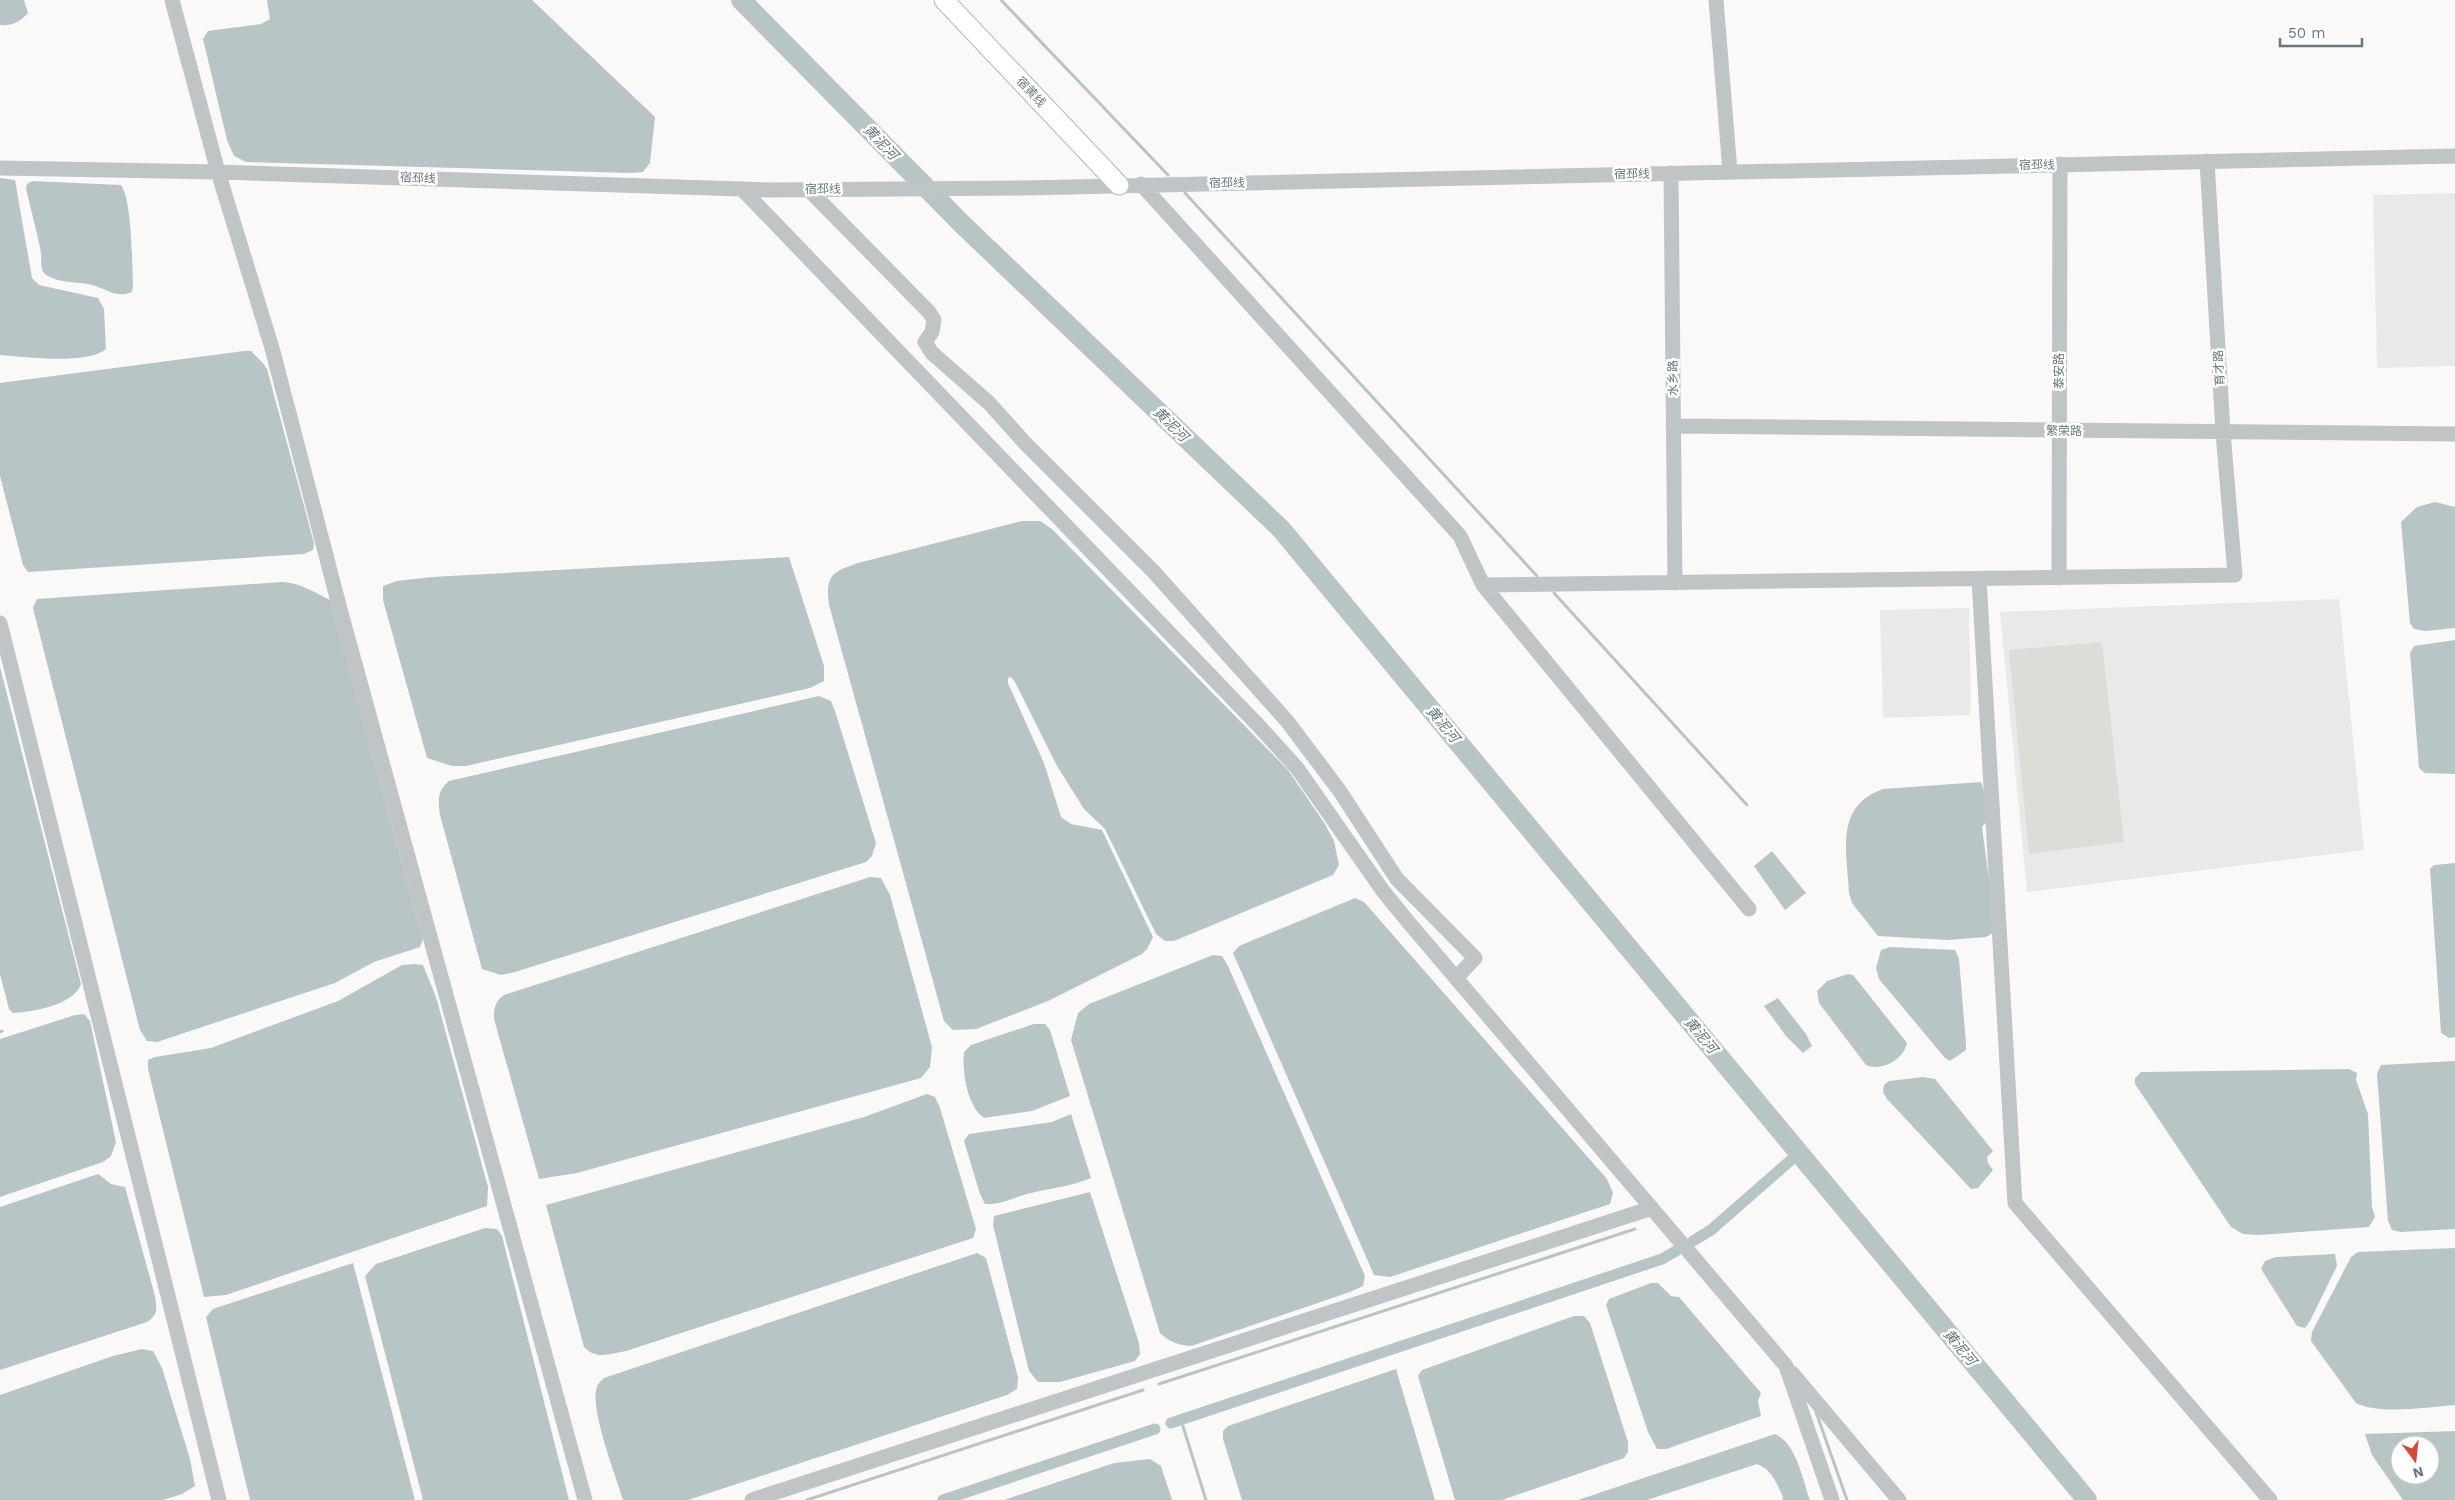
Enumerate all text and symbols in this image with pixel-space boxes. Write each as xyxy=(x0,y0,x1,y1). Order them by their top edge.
scale bar xyxy=(2280,15,2362,47)
text: 50 m xyxy=(2288,24,2325,42)
street label: 宿黄线 xyxy=(1014,74,1048,110)
water label: 黄泥河 xyxy=(861,121,903,165)
street label: 宿邳线 xyxy=(2019,158,2055,172)
street label: 宿邳线 xyxy=(1614,167,1650,181)
street label: 宿邳线 xyxy=(400,170,436,186)
street label: 宿邳线 xyxy=(1209,176,1245,190)
street label: 宿邳线 xyxy=(805,182,841,196)
street label: 育才路 xyxy=(2211,350,2227,386)
street label: 泰安路 xyxy=(2052,353,2066,389)
street label: 水乡路 xyxy=(1666,360,1680,396)
water label: 黄泥河 xyxy=(1150,404,1194,446)
street label: 繁荣路 xyxy=(2046,424,2082,438)
water label: 黄泥河 xyxy=(1423,703,1465,748)
water label: 黄泥河 xyxy=(1681,1014,1723,1059)
water label: 黄泥河 xyxy=(1940,1326,1982,1371)
north arrow xyxy=(2390,1435,2440,1485)
text: N xyxy=(2411,1463,2425,1482)

